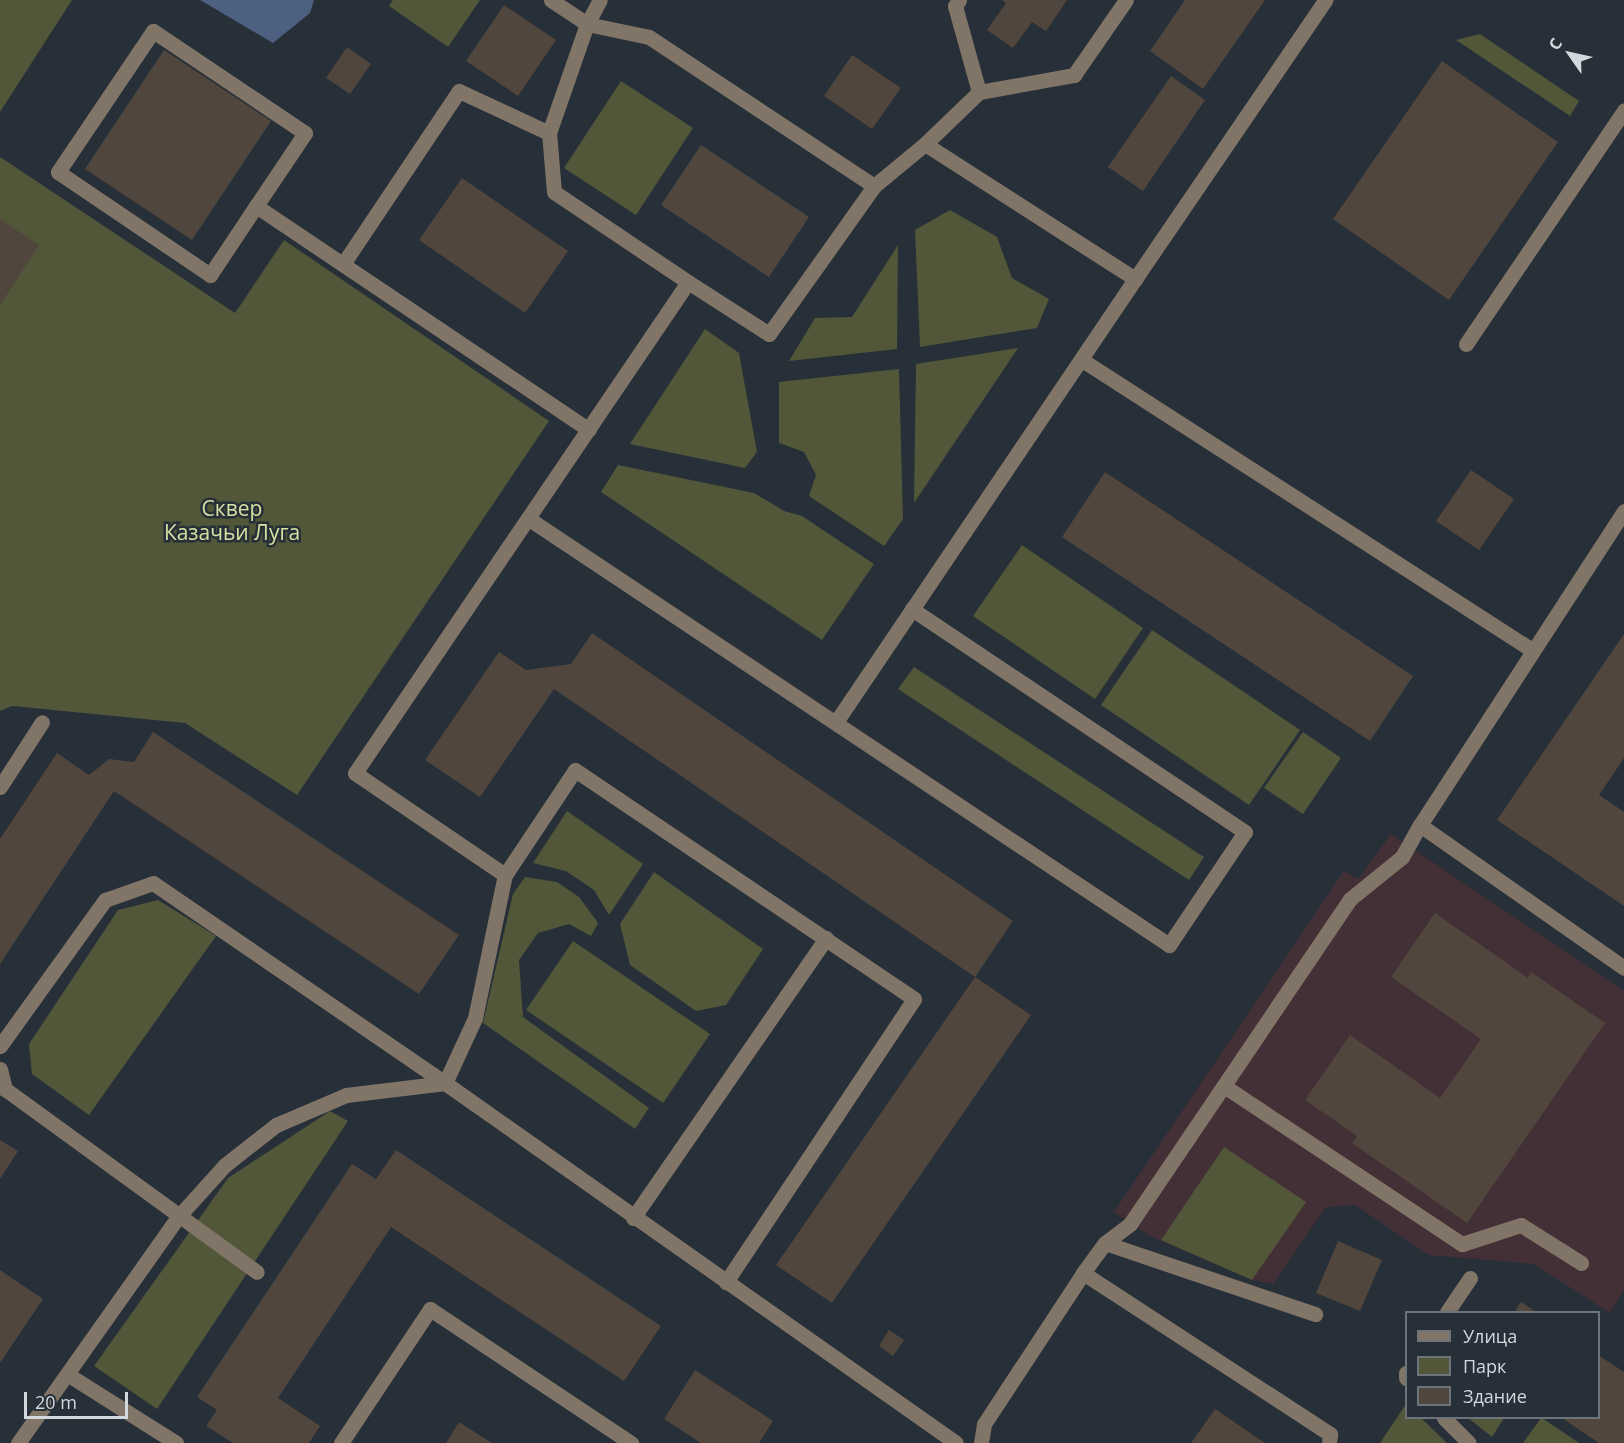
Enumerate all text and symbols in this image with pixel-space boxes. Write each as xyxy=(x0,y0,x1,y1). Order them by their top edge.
north arrow xyxy=(1540,24,1600,84)
text: С xyxy=(1543,34,1567,54)
park label: Сквер Казачьи Луга xyxy=(164,495,300,545)
legend xyxy=(1405,1311,1600,1419)
text: Улица xyxy=(1463,1324,1517,1348)
text: Парк xyxy=(1463,1354,1506,1378)
scale bar xyxy=(27,1380,130,1418)
text: Здание xyxy=(1463,1384,1527,1408)
text: 20 m xyxy=(35,1390,77,1414)

